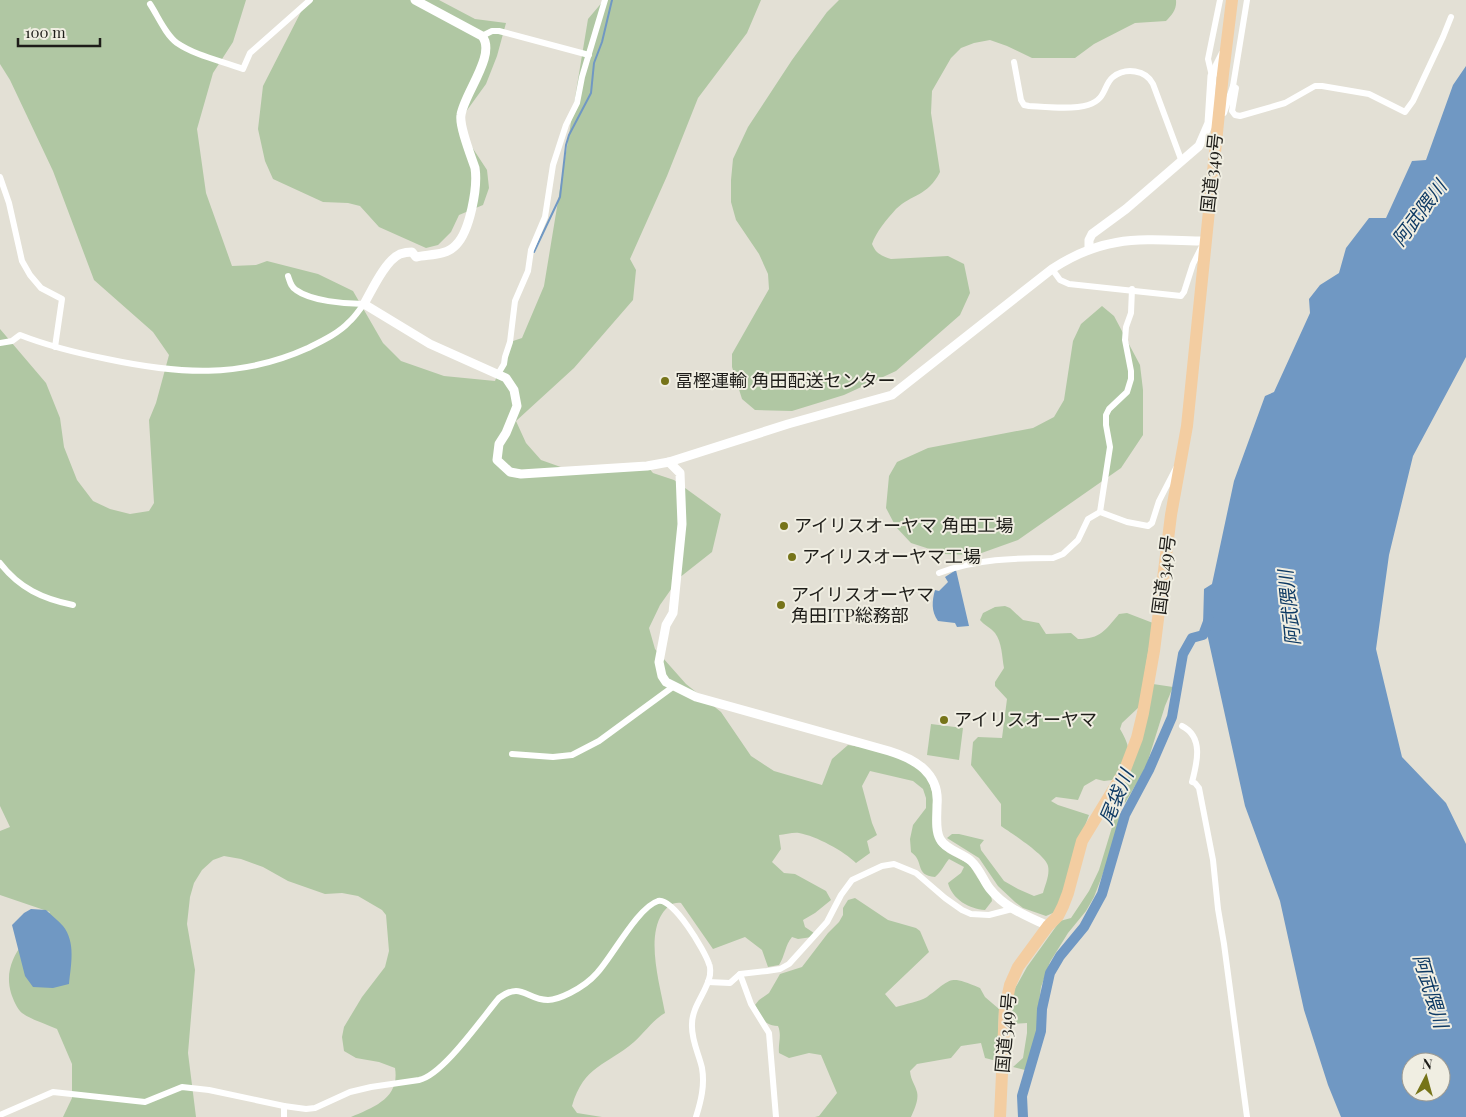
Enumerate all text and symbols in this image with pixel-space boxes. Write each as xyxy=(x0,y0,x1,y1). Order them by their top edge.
scale bar xyxy=(18,15,100,47)
text: 100 m xyxy=(25,22,66,42)
street label: 国道349号 xyxy=(1195,132,1227,214)
water label: 阿武隈川 xyxy=(1385,173,1453,251)
place label: 冨樫運輸 角田配送センター xyxy=(675,368,895,392)
marker: 冨樫運輸 角田配送センター xyxy=(659,375,671,387)
place label: アイリスオーヤマ 角田工場 xyxy=(794,513,1014,537)
marker: アイリスオーヤマ 角田工場 xyxy=(778,520,790,532)
street label: 国道349号 xyxy=(1146,534,1180,616)
place label: アイリスオーヤマ工場 xyxy=(802,544,981,568)
marker: アイリスオーヤマ工場 xyxy=(786,551,798,563)
water label: 阿武隈川 xyxy=(1271,567,1305,647)
place label: アイリスオーヤマ 角田ITP総務部 xyxy=(791,582,934,627)
marker: アイリスオーヤマ 角田ITP総務部 xyxy=(775,599,787,611)
place label: アイリスオーヤマ xyxy=(954,707,1097,731)
marker: アイリスオーヤマ xyxy=(938,714,950,726)
water label: 尾袋川 xyxy=(1092,763,1139,828)
water label: 阿武隈川 xyxy=(1408,951,1456,1033)
street label: 国道349号 xyxy=(990,992,1020,1074)
north arrow xyxy=(1401,1052,1451,1102)
text: N xyxy=(1421,1054,1433,1074)

